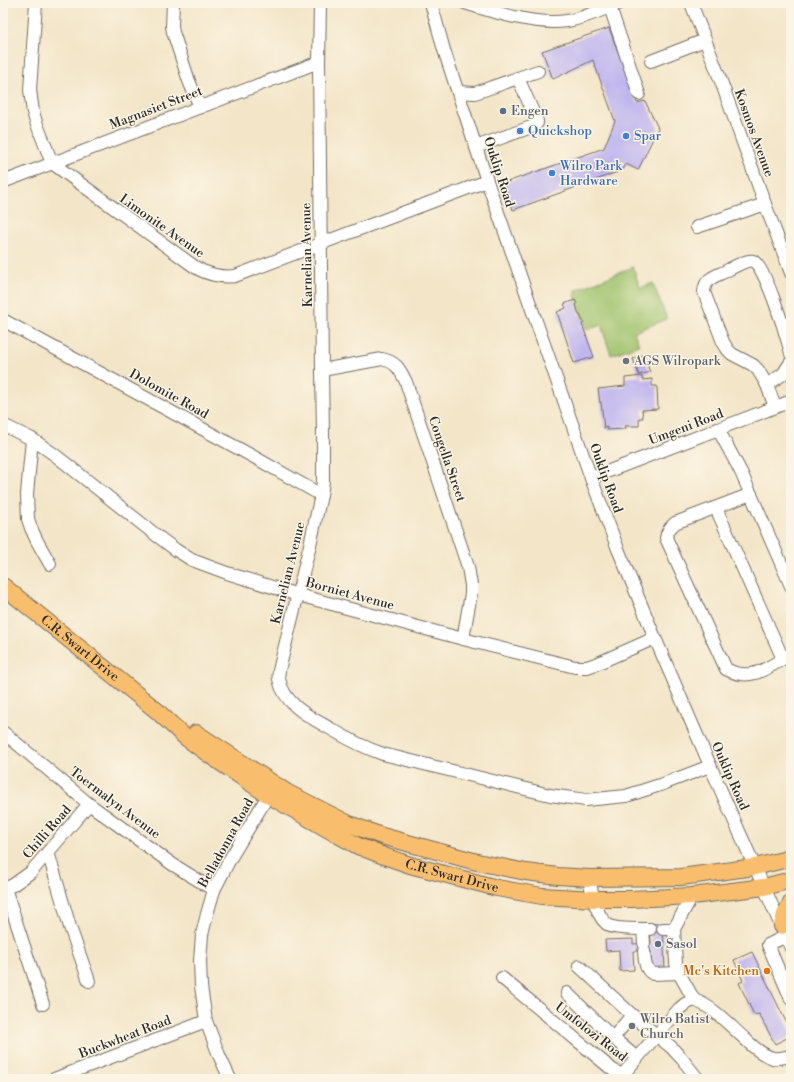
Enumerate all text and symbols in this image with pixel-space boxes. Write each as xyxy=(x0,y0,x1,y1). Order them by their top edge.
street label: Magnasiet Street xyxy=(107,83,205,133)
street label: Kosmos Avenue xyxy=(731,87,777,180)
place label: Engen xyxy=(511,103,549,119)
marker: Engen xyxy=(498,106,508,116)
place label: Quickshop xyxy=(528,123,592,139)
marker: Quickshop xyxy=(515,126,525,136)
place label: Spar xyxy=(634,128,662,144)
marker: Spar xyxy=(621,131,631,141)
street label: Ouklip Road xyxy=(480,135,518,210)
place label: Wilro Park Hardware xyxy=(559,158,623,189)
marker: Wilro Park Hardware xyxy=(547,168,557,178)
street label: Limonite Avenue xyxy=(116,191,208,261)
street label: Karnelian Avenue xyxy=(298,202,316,307)
place label: AGS Wilropark xyxy=(633,353,722,369)
marker: AGS Wilropark xyxy=(621,356,631,366)
street label: Dolomite Road xyxy=(127,366,212,423)
street label: Umgeni Road xyxy=(646,405,726,449)
street label: Congella Street xyxy=(425,414,469,504)
street label: Ouklip Road xyxy=(586,441,626,516)
street label: Karnelian Avenue xyxy=(268,520,309,626)
street label: Borniet Avenue xyxy=(303,574,396,614)
street label: C.R. Swart Drive xyxy=(37,612,123,685)
street label: Ouklip Road xyxy=(708,739,752,813)
street label: Toermalyn Avenue xyxy=(67,764,164,842)
street label: Belladonna Road xyxy=(194,795,257,891)
street label: Chilli Road xyxy=(19,801,75,862)
street label: C.R. Swart Drive xyxy=(403,856,501,896)
place label: Sasol xyxy=(666,936,697,952)
marker: Sasol xyxy=(653,939,663,949)
place label: Mc's Kitchen xyxy=(683,963,759,979)
marker: Mc's Kitchen xyxy=(762,966,772,976)
street label: Umfolozi Road xyxy=(552,999,631,1065)
place label: Wilro Batist Church xyxy=(639,1011,710,1042)
street label: Buckwheat Road xyxy=(76,1012,174,1062)
marker: Wilro Batist Church xyxy=(627,1021,637,1031)

